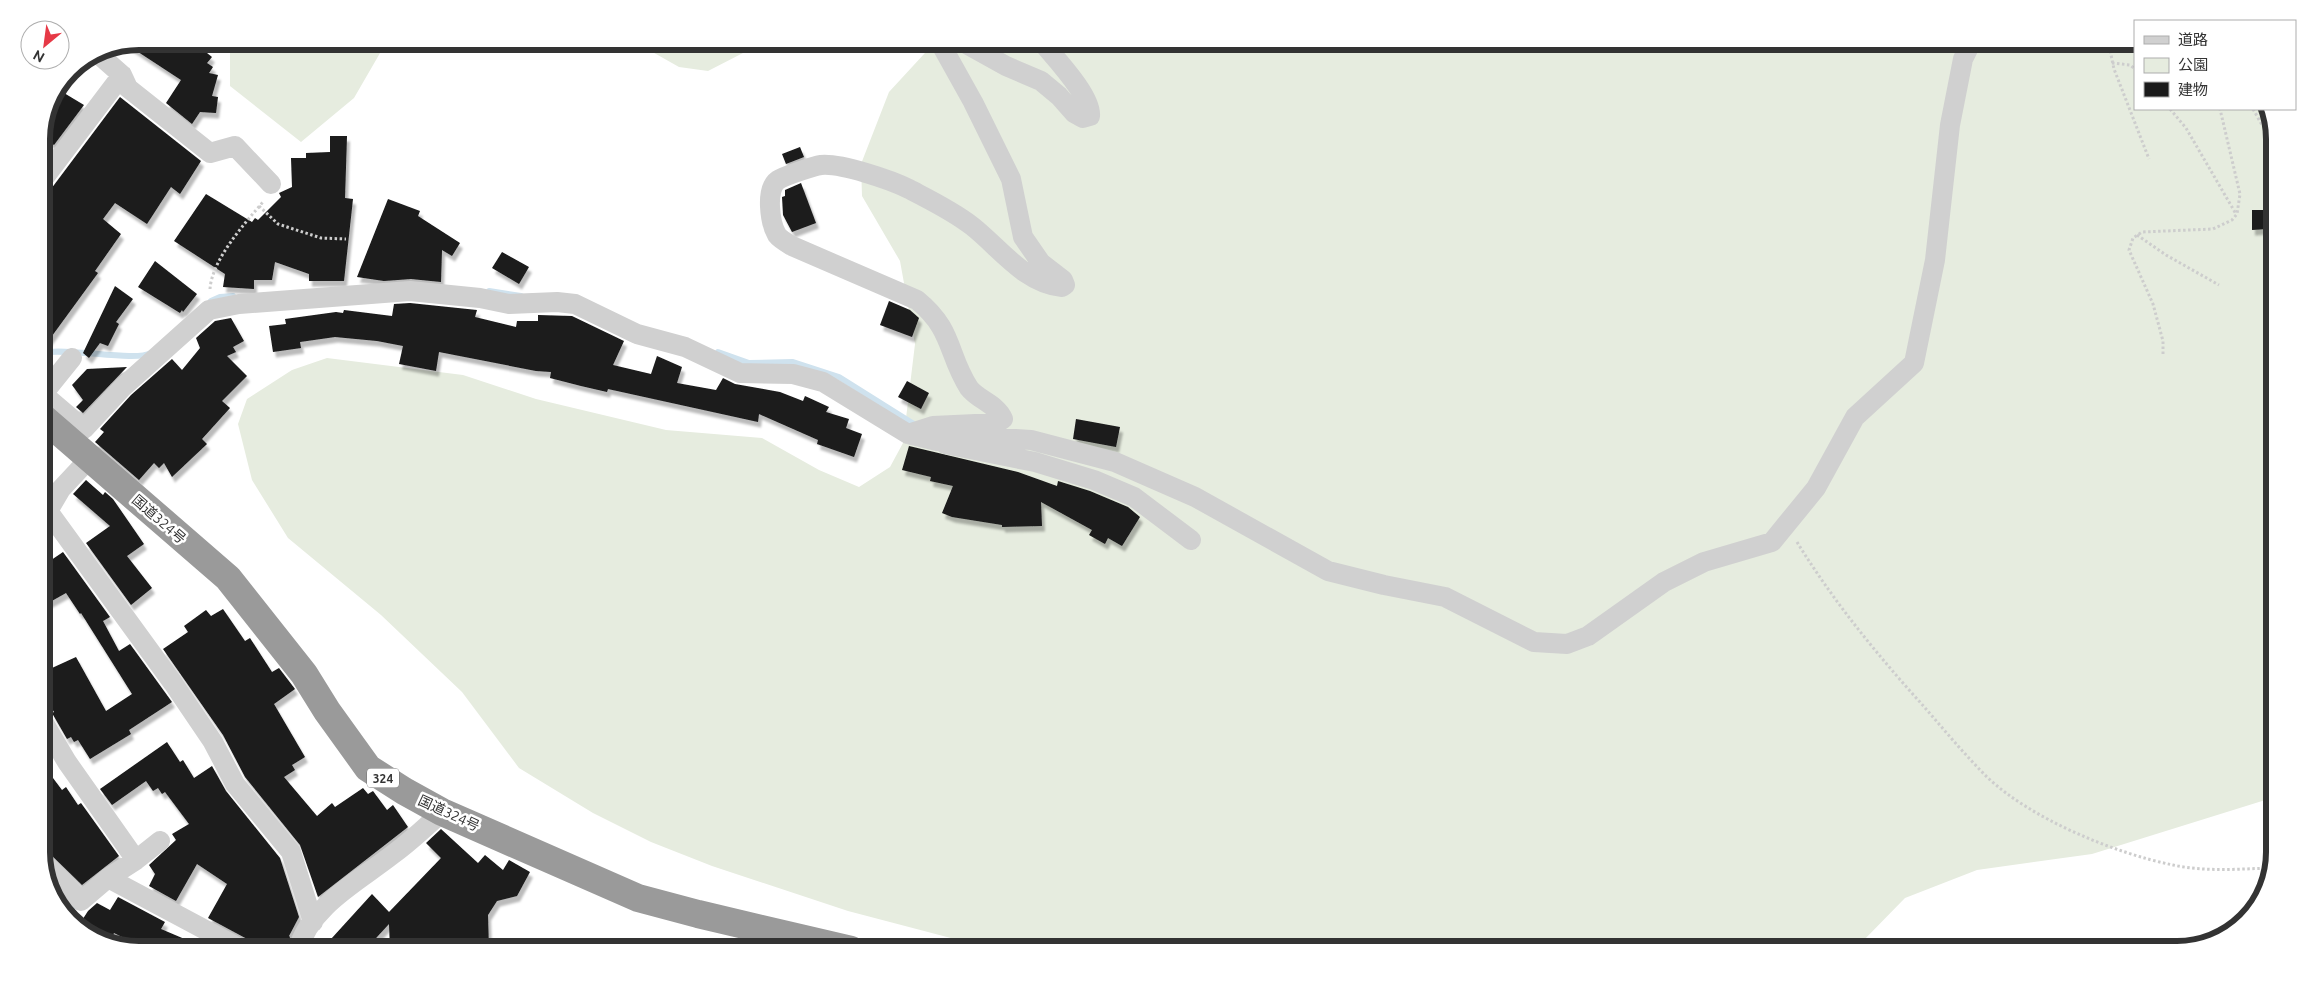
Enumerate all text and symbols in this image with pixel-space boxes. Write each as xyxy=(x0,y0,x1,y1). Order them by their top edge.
north arrow xyxy=(20,20,70,70)
legend xyxy=(2134,20,2296,110)
text: 道路 xyxy=(2178,31,2208,48)
text: N xyxy=(30,47,47,66)
text: 公園 xyxy=(2178,56,2208,73)
text: 建物 xyxy=(2178,81,2208,98)
street label: 国道324号 xyxy=(129,491,189,547)
road number: 324 xyxy=(367,768,399,788)
street label: 国道324号 xyxy=(416,792,482,834)

